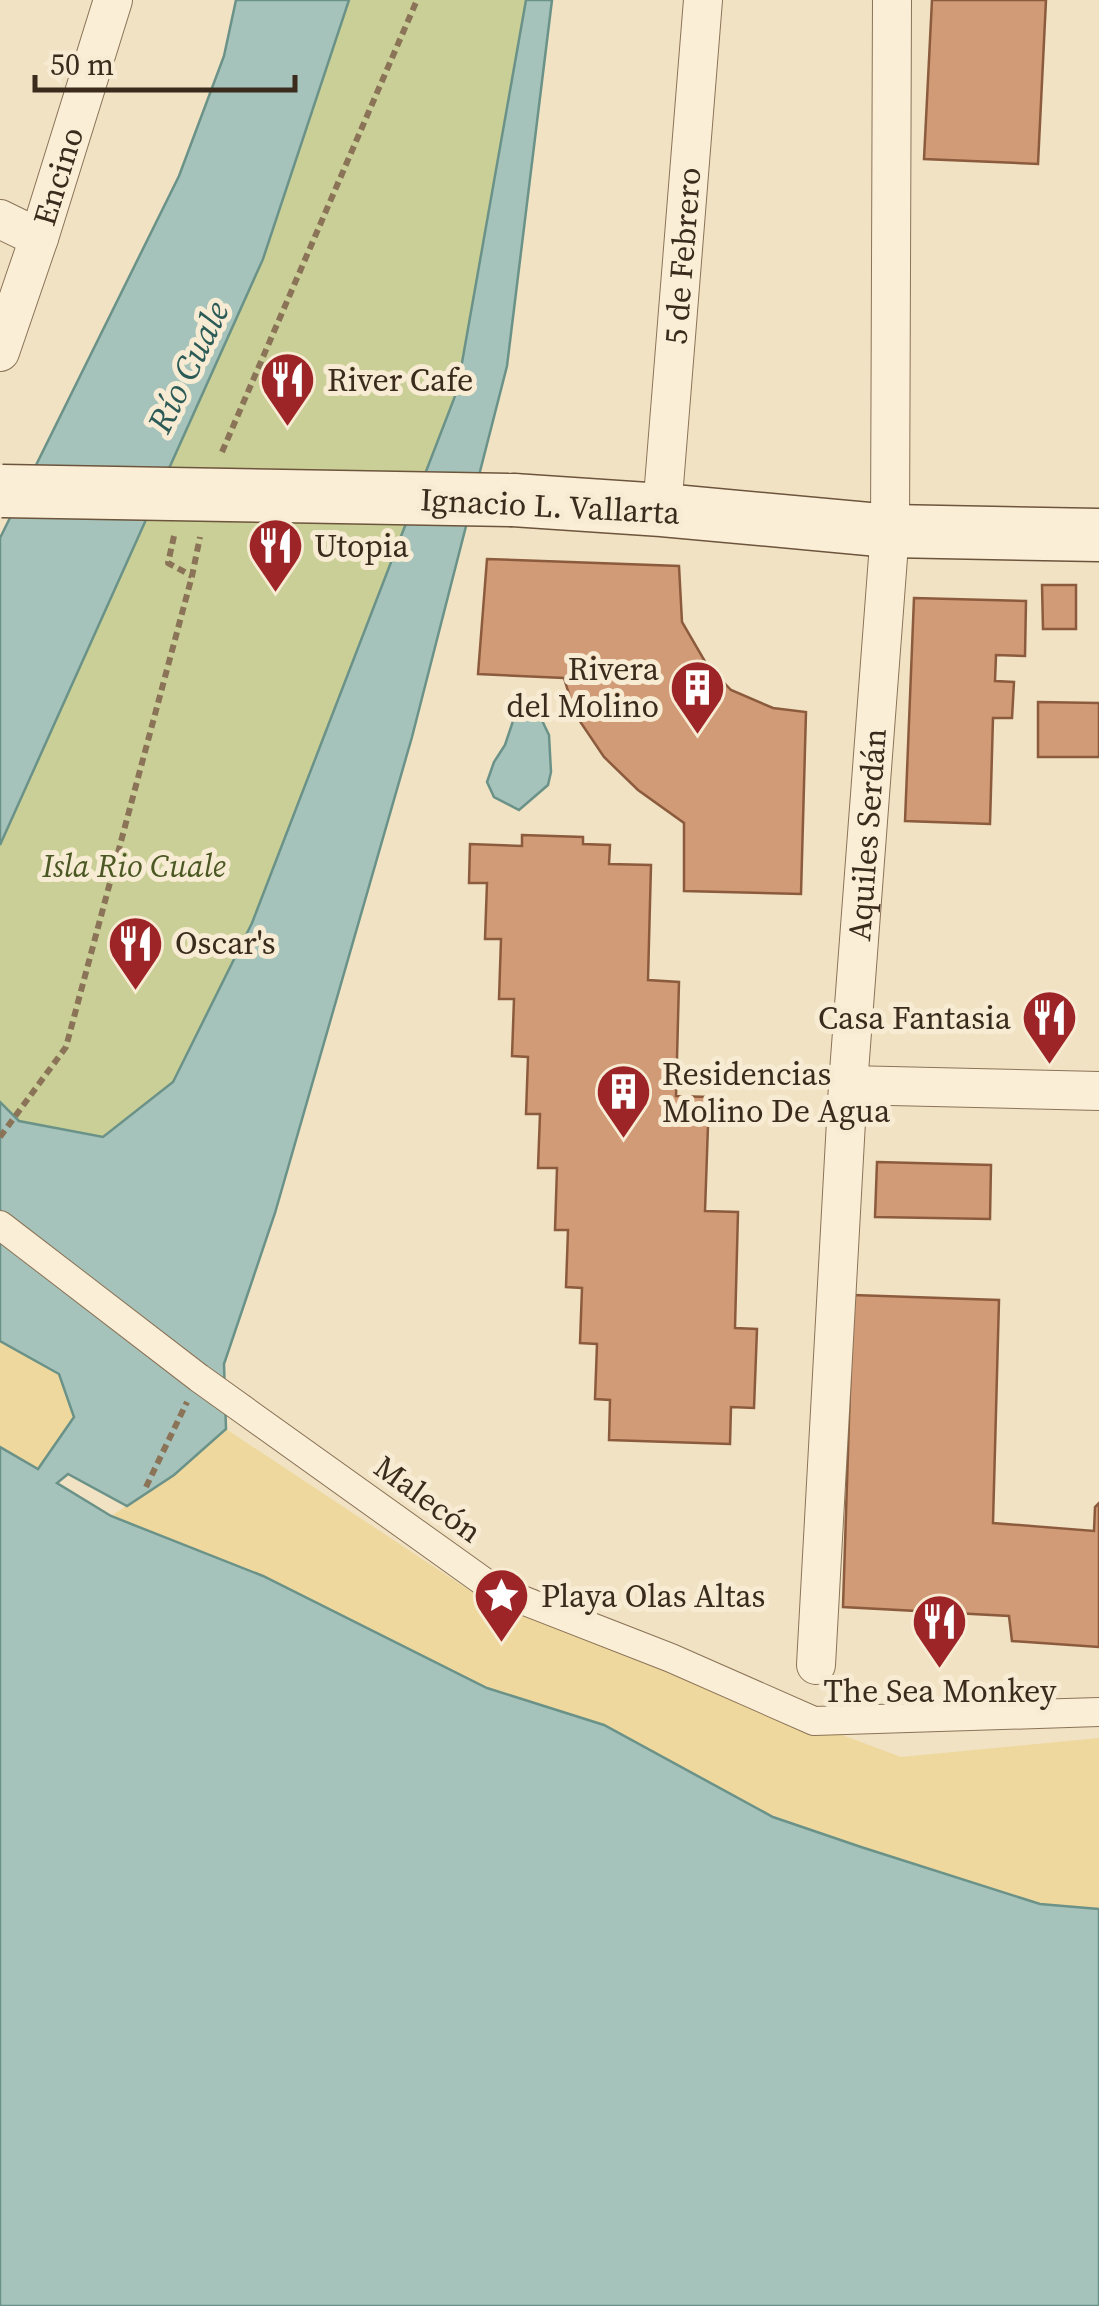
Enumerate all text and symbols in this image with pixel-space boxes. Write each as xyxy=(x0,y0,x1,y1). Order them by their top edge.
scale bar xyxy=(35,30,295,92)
text: 50 m xyxy=(50,44,114,85)
street label: Encino xyxy=(22,122,94,231)
street label: 5 de Febrero xyxy=(653,166,711,346)
water label: Río Cuale xyxy=(135,293,240,442)
restaurant icon: River Cafe xyxy=(258,350,318,429)
place label: River Cafe xyxy=(327,358,473,402)
street label: Ignacio L. Vallarta xyxy=(419,477,682,535)
restaurant icon: Utopia xyxy=(245,516,305,595)
place label: Utopia xyxy=(314,524,409,568)
place label: Rivera del Molino xyxy=(506,647,660,728)
building icon: Rivera del Molino xyxy=(668,657,728,736)
street label: Aquiles Serdán xyxy=(837,727,897,943)
park label: Isla Rio Cuale xyxy=(41,844,226,888)
restaurant icon: Oscar's xyxy=(106,913,166,992)
place label: Oscar's xyxy=(175,921,276,965)
restaurant icon: Casa Fantasia xyxy=(1020,988,1080,1067)
place label: Casa Fantasia xyxy=(818,996,1012,1040)
place label: Residencias Molino De Agua xyxy=(662,1052,891,1133)
building icon: Residencias Molino De Agua xyxy=(593,1062,653,1141)
street label: Malecón xyxy=(365,1445,491,1553)
place icon: Playa Olas Altas xyxy=(472,1566,532,1645)
place label: Playa Olas Altas xyxy=(541,1574,765,1618)
restaurant icon: The Sea Monkey xyxy=(910,1592,970,1671)
place label: The Sea Monkey xyxy=(824,1669,1057,1713)

